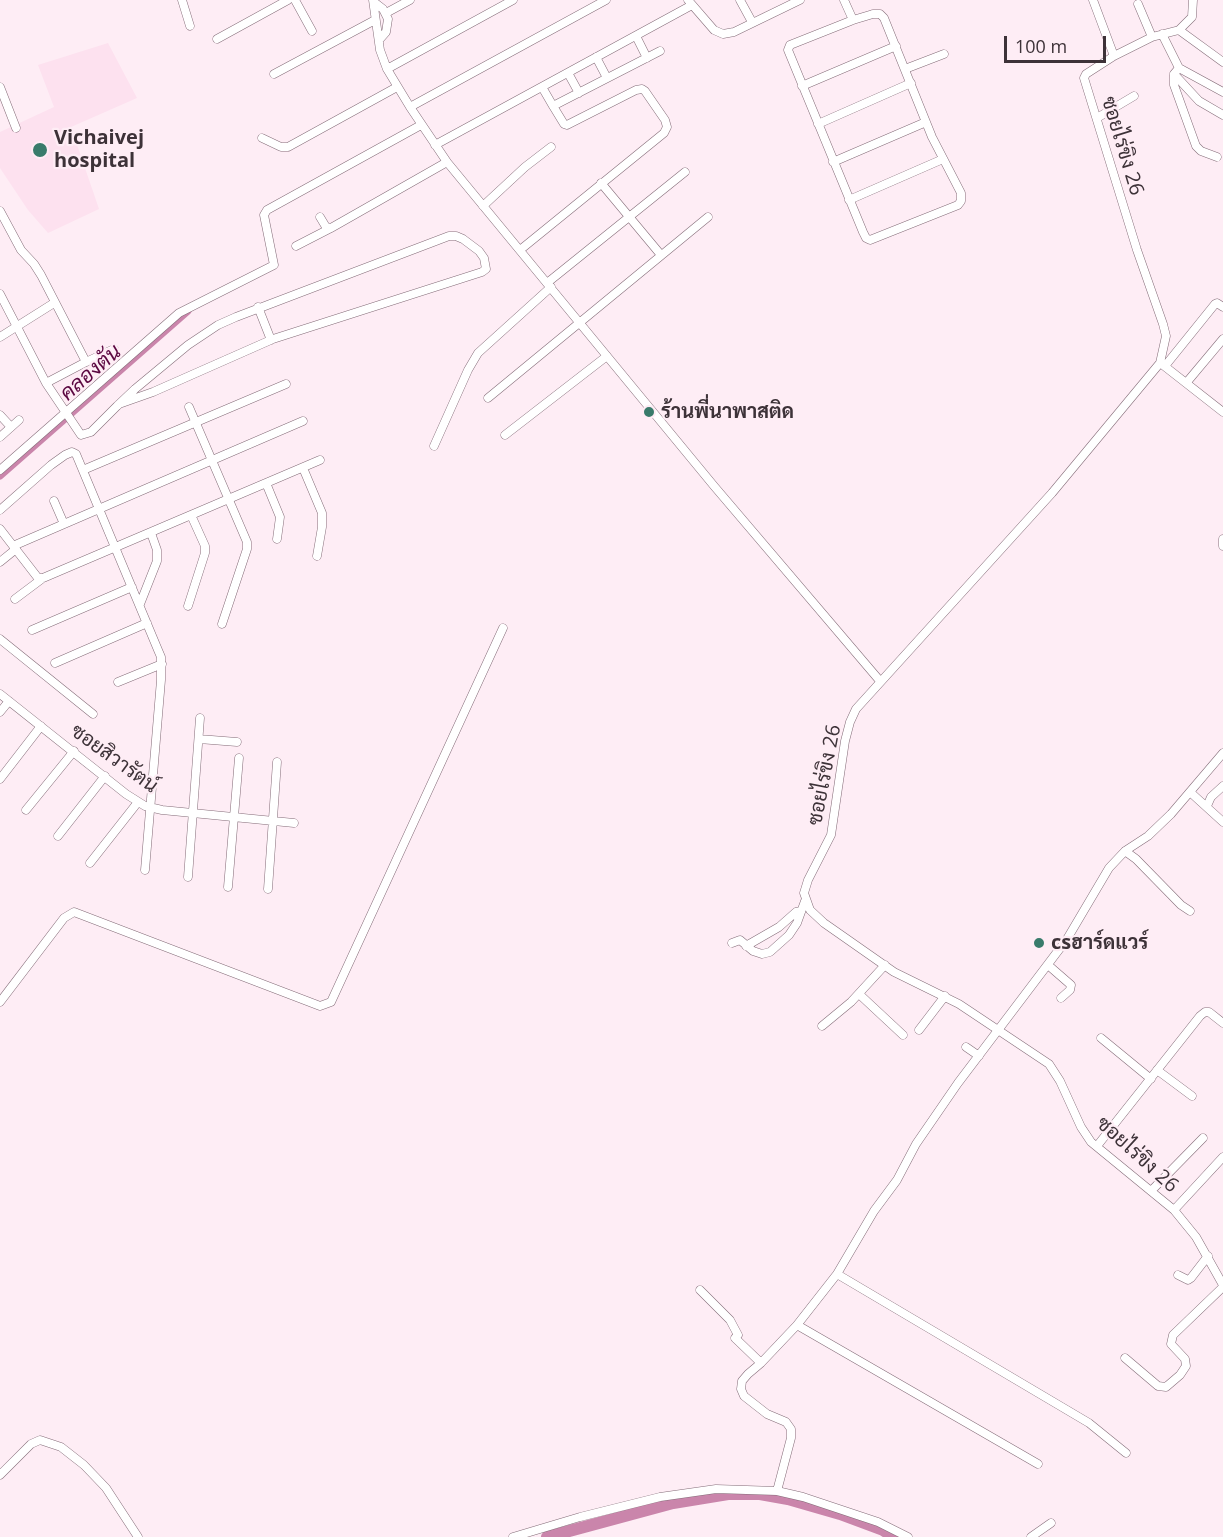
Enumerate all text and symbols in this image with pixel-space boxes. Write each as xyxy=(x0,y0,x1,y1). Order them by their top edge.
scale bar xyxy=(1007,24,1109,62)
text: 100 m xyxy=(1015,34,1067,58)
street label: ซอยไร่ขิง 26 xyxy=(1096,94,1148,198)
place label: Vichaivej hospital xyxy=(54,126,144,173)
marker: Vichaivej hospital xyxy=(31,141,49,159)
water label: คลองตัน xyxy=(55,340,127,406)
place label: ร้านพี่นาพาสติด xyxy=(661,400,794,424)
marker: ร้านพี่นาพาสติด xyxy=(642,405,656,419)
street label: ซอยสิวารัตน์ xyxy=(66,719,162,799)
street label: ซอยไร่ขิง 26 xyxy=(803,723,847,827)
place label: csฮาร์ดแวร์ xyxy=(1051,931,1148,955)
marker: csฮาร์ดแวร์ xyxy=(1032,936,1046,950)
street label: ซอยไร่ขิง 26 xyxy=(1091,1112,1183,1198)

